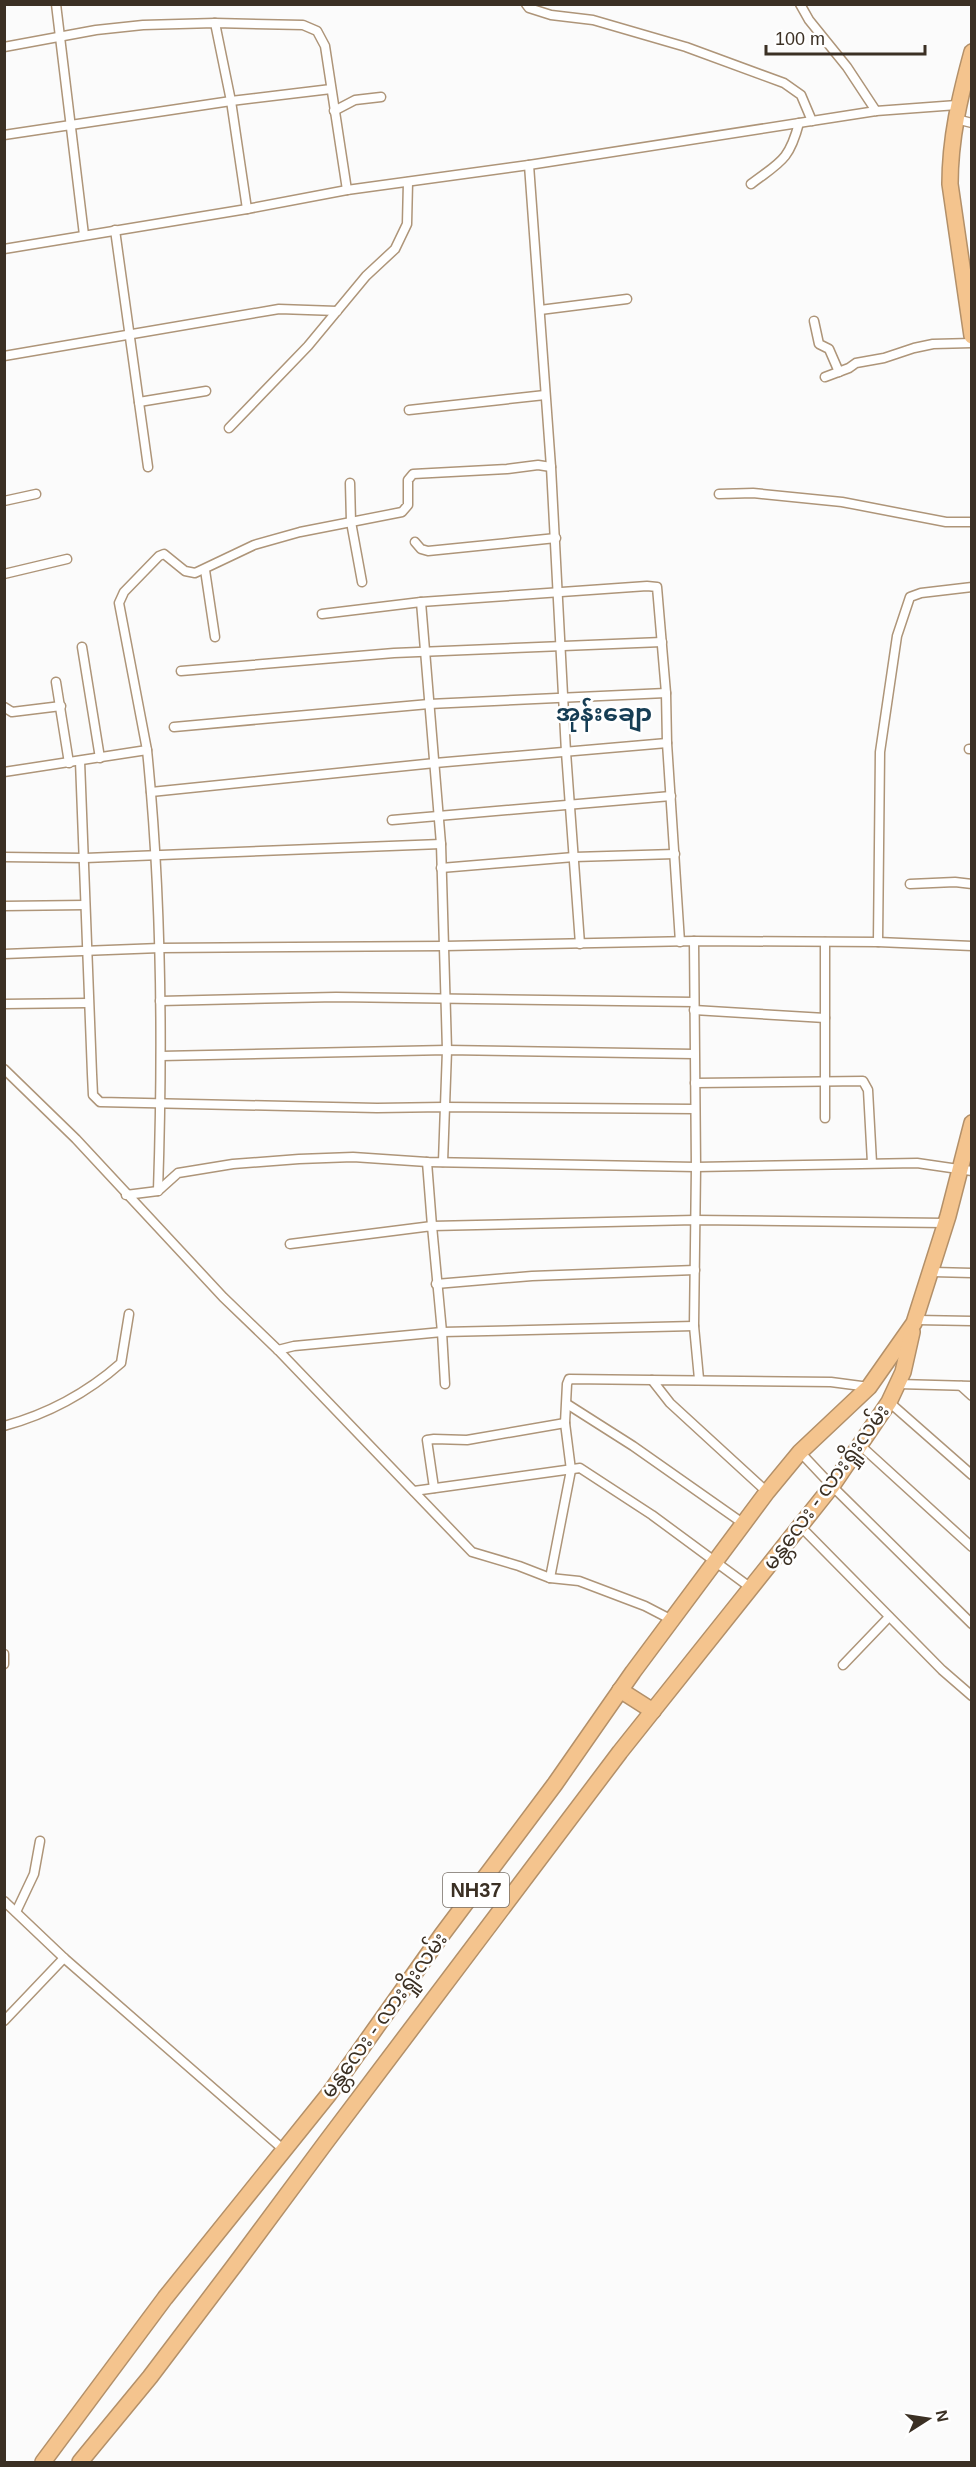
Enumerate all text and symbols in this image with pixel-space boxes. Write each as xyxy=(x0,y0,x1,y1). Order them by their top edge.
scale bar xyxy=(766,18,925,56)
text: 100 m xyxy=(775,29,825,49)
district label: အုန်းချော xyxy=(556,697,652,733)
street label: မန္တလေး - လားရှိုးလမ်း xyxy=(755,1397,898,1577)
road number: NH37 xyxy=(443,1873,509,1907)
street label: မန္တလေး - လားရှိုးလမ်း xyxy=(313,1925,456,2105)
north arrow xyxy=(898,2389,958,2449)
text: N xyxy=(933,2409,952,2423)

